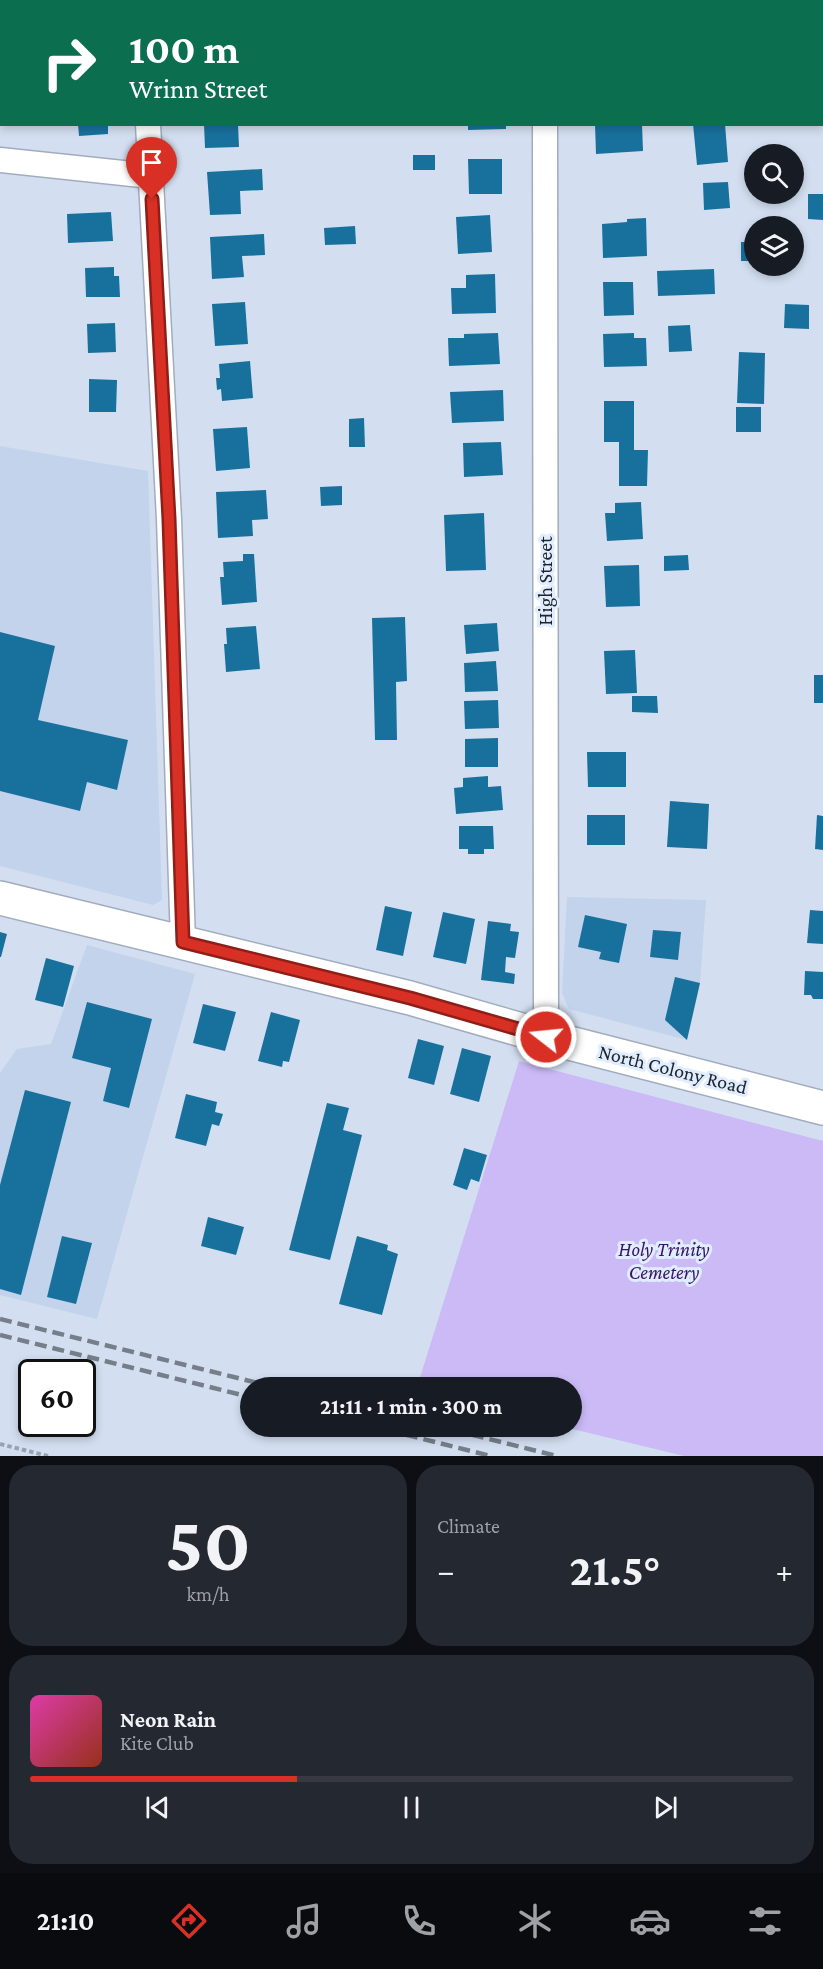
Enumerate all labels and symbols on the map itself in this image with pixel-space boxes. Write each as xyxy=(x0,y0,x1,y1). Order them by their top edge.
pin xyxy=(126,137,177,199)
street label: High Street xyxy=(534,536,557,626)
position arrow xyxy=(514,1005,578,1069)
street label: North Colony Road xyxy=(596,1040,750,1099)
park label: Holy Trinity Cemetery xyxy=(618,1238,710,1284)
speed limit sign: 60 xyxy=(18,1359,96,1437)

